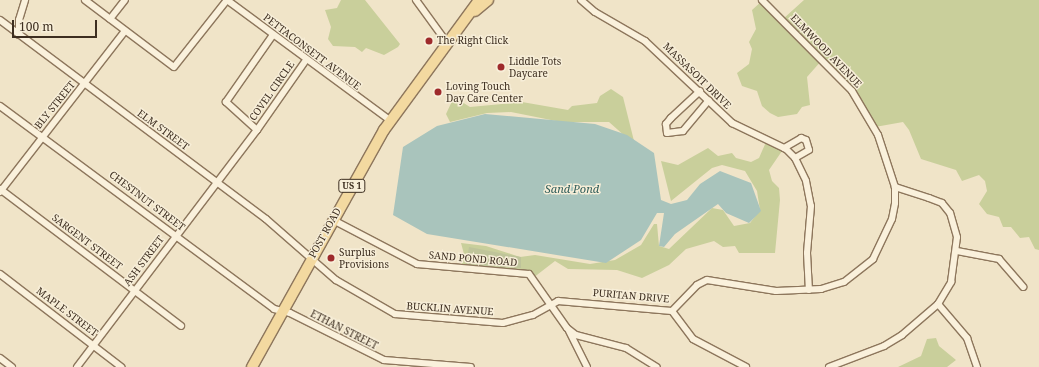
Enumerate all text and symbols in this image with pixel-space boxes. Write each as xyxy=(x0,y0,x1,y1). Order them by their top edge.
street label: PETTACONSETT AVENUE xyxy=(261,11,363,93)
scale bar xyxy=(14,12,99,38)
street label: ELMWOOD AVENUE xyxy=(788,12,864,90)
text: 100 m xyxy=(19,18,54,35)
place label: The Right Click xyxy=(437,35,508,47)
marker: The Right Click xyxy=(424,36,434,46)
street label: MASSASOIT DRIVE xyxy=(660,40,734,112)
place label: Liddle Tots Daycare xyxy=(509,55,561,78)
street label: COVEL CIRCLE xyxy=(247,59,297,123)
marker: Liddle Tots Daycare xyxy=(496,62,506,72)
street label: BLY STREET xyxy=(32,79,78,131)
place label: Loving Touch Day Care Center xyxy=(446,80,523,104)
marker: Loving Touch Day Care Center xyxy=(433,87,443,97)
street label: ELM STREET xyxy=(135,107,191,153)
street label: CHESTNUT STREET xyxy=(107,169,187,233)
road number: US 1 xyxy=(338,179,366,193)
water label: Sand Pond xyxy=(545,182,599,196)
street label: POST ROAD xyxy=(306,206,344,260)
street label: SARGENT STREET xyxy=(49,212,125,272)
street label: ASH STREET xyxy=(121,234,167,288)
place label: Surplus Provisions xyxy=(339,246,389,270)
street label: SAND POND ROAD xyxy=(428,249,518,269)
marker: Surplus Provisions xyxy=(326,253,336,263)
street label: MAPLE STREET xyxy=(34,285,100,339)
street label: PURITAN DRIVE xyxy=(592,287,670,305)
street label: BUCKLIN AVENUE xyxy=(406,300,494,318)
street label: ETHAN STREET xyxy=(308,308,380,352)

